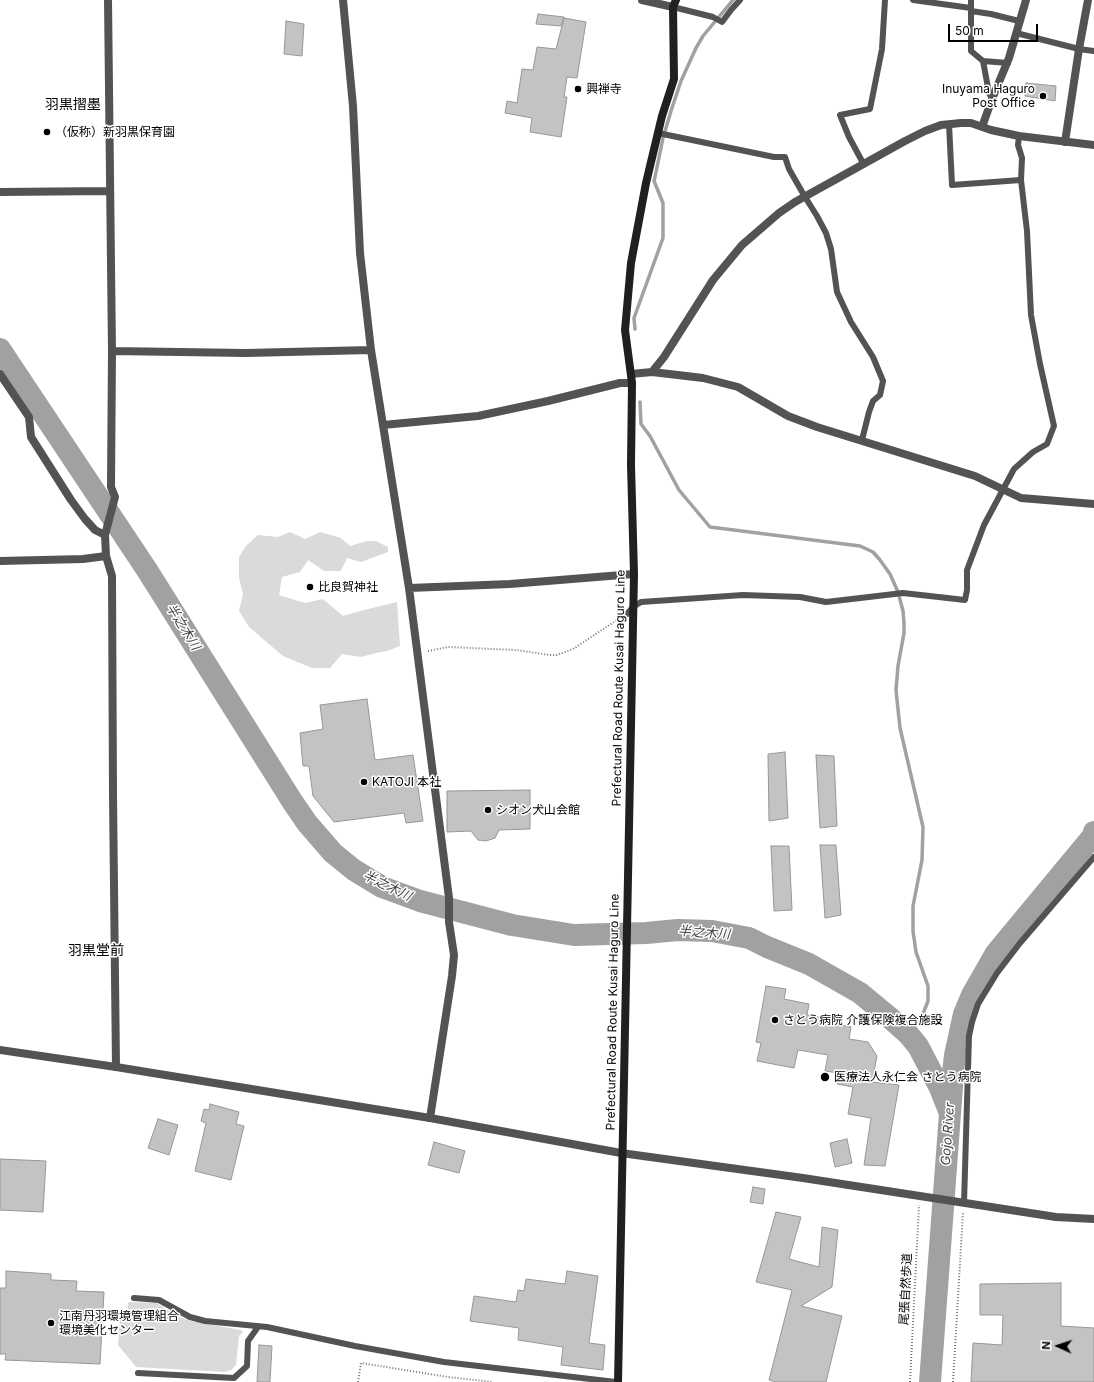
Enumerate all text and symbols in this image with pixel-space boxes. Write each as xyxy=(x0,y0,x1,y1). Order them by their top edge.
scale bar xyxy=(950,16,1040,42)
text: 50 m xyxy=(955,23,984,38)
place label: 興禅寺 xyxy=(586,82,622,96)
place label: Inuyama Haguro Post Office xyxy=(942,82,1035,110)
marker: 興禅寺 xyxy=(573,84,583,94)
marker: Inuyama Haguro Post Office xyxy=(1038,91,1048,101)
district label: 羽黒摺墨 xyxy=(45,97,101,113)
place label: （仮称）新羽黒保育園 xyxy=(55,125,175,139)
marker: （仮称）新羽黒保育園 xyxy=(42,127,52,137)
street label: Prefectural Road Route Kusai Haguro Line xyxy=(610,570,628,806)
place label: 比良賀神社 xyxy=(318,580,378,594)
marker: 比良賀神社 xyxy=(305,582,315,592)
water label: 半之木川 xyxy=(163,601,203,653)
place label: KATOJI 本社 xyxy=(372,775,441,789)
marker: KATOJI 本社 xyxy=(359,777,369,787)
place label: シオン犬山会館 xyxy=(496,803,580,817)
marker: シオン犬山会館 xyxy=(483,805,493,815)
water label: 半之木川 xyxy=(360,868,414,904)
street label: Prefectural Road Route Kusai Haguro Line xyxy=(604,894,622,1130)
water label: 半之木川 xyxy=(678,923,730,943)
district label: 羽黒堂前 xyxy=(68,943,124,959)
place label: さとう病院 介護保険複合施設 xyxy=(783,1013,942,1027)
marker: さとう病院 介護保険複合施設 xyxy=(770,1015,780,1025)
place label: 医療法人永仁会 さとう病院 xyxy=(834,1070,981,1084)
marker: 医療法人永仁会 さとう病院 xyxy=(819,1071,831,1083)
water label: Gojo River xyxy=(938,1102,958,1166)
street label: 尾張自然歩道 xyxy=(897,1253,915,1325)
place label: 江南丹羽環境管理組合 環境美化センター xyxy=(59,1309,179,1337)
marker: 江南丹羽環境管理組合 環境美化センター xyxy=(46,1318,56,1328)
north arrow xyxy=(1038,1326,1078,1366)
text: N xyxy=(1039,1341,1053,1350)

